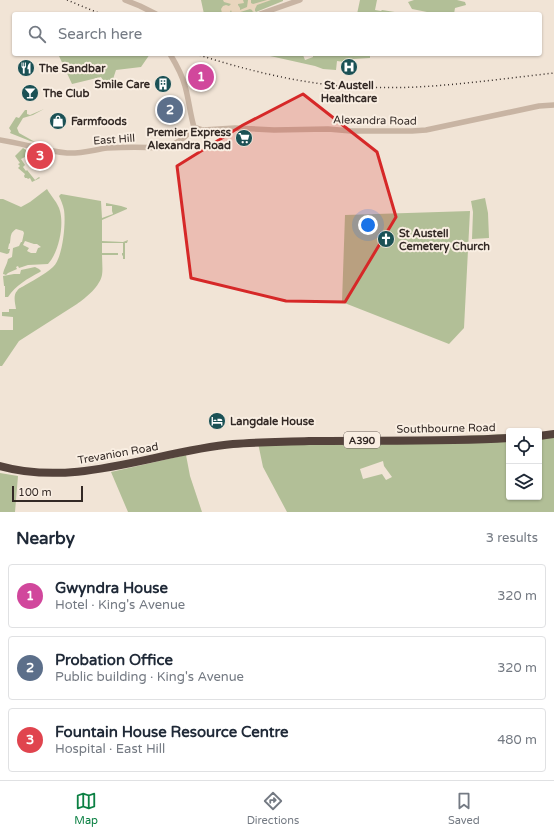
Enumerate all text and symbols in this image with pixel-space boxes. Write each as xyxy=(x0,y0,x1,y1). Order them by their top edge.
search box xyxy=(12,12,542,56)
icon: search xyxy=(26,23,48,45)
text: Search here xyxy=(58,25,142,43)
hospital icon: St Austell Healthcare xyxy=(339,57,359,77)
restaurant icon: The Sandbar xyxy=(16,58,36,78)
place label: The Sandbar xyxy=(38,62,106,75)
pin: 1 xyxy=(188,62,214,92)
building icon: Smile Care xyxy=(153,74,173,94)
place label: Smile Care xyxy=(95,78,151,91)
place label: St Austell Healthcare xyxy=(321,79,378,105)
bar icon: The Club xyxy=(20,83,40,103)
place label: The Club xyxy=(42,87,90,100)
pin: 2 xyxy=(157,95,183,125)
shop icon: Farmfoods xyxy=(48,111,68,131)
street label: Alexandra Road xyxy=(333,113,417,128)
place label: Farmfoods xyxy=(71,115,127,128)
place label: Premier Express Alexandra Road xyxy=(147,126,232,152)
supermarket icon: Premier Express Alexandra Road xyxy=(234,128,254,148)
street label: East Hill xyxy=(93,132,135,147)
pin: 3 xyxy=(27,141,53,171)
your location xyxy=(358,215,378,235)
place label: St Austell Cemetery Church xyxy=(399,227,490,254)
church icon: St Austell Cemetery Church xyxy=(376,229,396,249)
hotel icon: Langdale House xyxy=(207,411,227,431)
place label: Langdale House xyxy=(230,415,315,429)
street label: Southbourne Road xyxy=(396,421,496,436)
map controls xyxy=(506,428,542,500)
button: locate xyxy=(506,428,542,464)
road number: A390 xyxy=(344,432,380,448)
street label: Trevanion Road xyxy=(77,440,159,467)
button: layers xyxy=(506,464,542,500)
scale bar xyxy=(12,484,83,503)
text: 100 m xyxy=(18,486,52,499)
text: Nearby xyxy=(16,528,75,549)
text: 3 results xyxy=(486,530,538,546)
text: Gwyndra House xyxy=(55,579,168,597)
text: 1 xyxy=(26,588,34,604)
text: 320 m xyxy=(497,588,537,604)
text: Hotel · King's Avenue xyxy=(55,597,185,613)
text: Probation Office xyxy=(55,651,173,669)
text: 2 xyxy=(26,660,34,676)
text: 320 m xyxy=(497,660,537,676)
text: Public building · King's Avenue xyxy=(55,669,244,685)
text: Fountain House Resource Centre xyxy=(55,723,288,741)
text: 3 xyxy=(26,732,34,748)
text: 480 m xyxy=(497,732,537,748)
text: Hospital · East Hill xyxy=(55,741,165,757)
tab: Map xyxy=(74,790,98,827)
tab: Directions xyxy=(247,790,299,827)
tab: Saved xyxy=(448,790,480,827)

